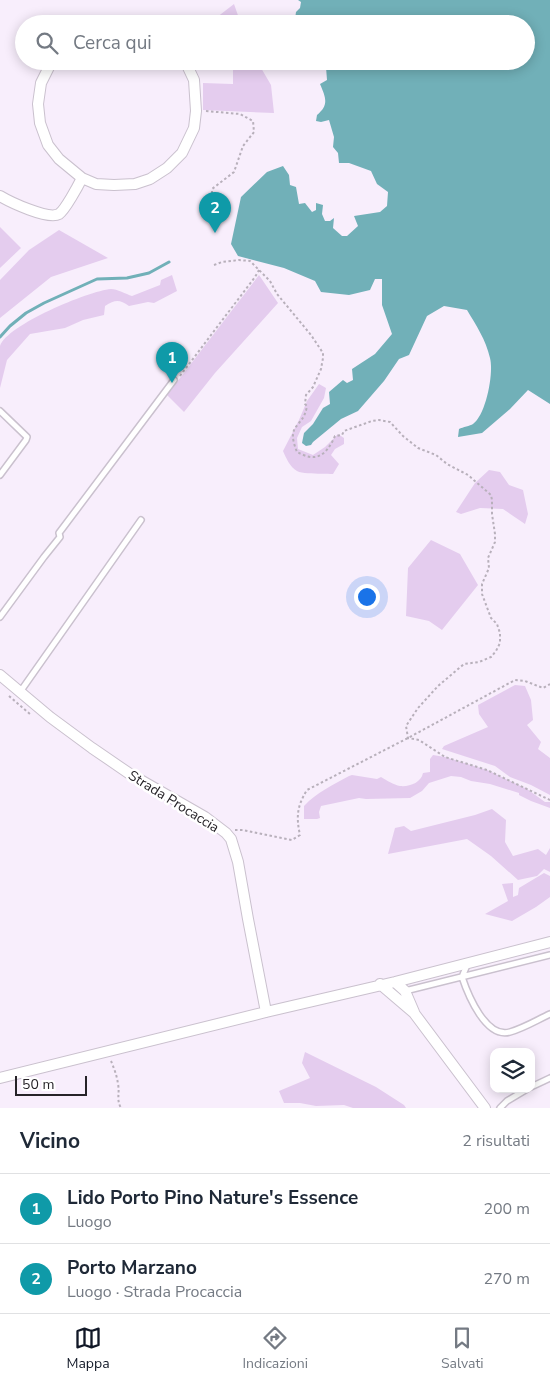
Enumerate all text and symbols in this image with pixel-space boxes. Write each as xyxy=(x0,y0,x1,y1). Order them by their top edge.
search box xyxy=(15,15,535,70)
icon: search xyxy=(33,29,61,57)
text: Cerca qui xyxy=(73,30,152,56)
pin: 2 xyxy=(199,192,231,233)
pin: 1 xyxy=(156,342,188,383)
your location xyxy=(354,584,380,610)
street label: Strada Procaccia xyxy=(125,766,223,837)
map controls xyxy=(490,1048,535,1093)
button: layers xyxy=(490,1048,535,1093)
scale bar xyxy=(15,1073,88,1096)
text: 50 m xyxy=(22,1075,54,1094)
text: Vicino xyxy=(20,1127,80,1155)
text: 2 risultati xyxy=(462,1130,530,1152)
text: Lido Porto Pino Nature's Essence xyxy=(67,1185,358,1211)
text: 1 xyxy=(31,1198,41,1220)
text: 200 m xyxy=(483,1198,530,1220)
text: Luogo xyxy=(67,1211,112,1233)
text: Porto Marzano xyxy=(67,1255,197,1281)
text: 2 xyxy=(31,1268,41,1290)
text: 270 m xyxy=(483,1268,530,1290)
text: Luogo · Strada Procaccia xyxy=(67,1281,242,1303)
tab: Mappa xyxy=(66,1324,110,1373)
tab: Indicazioni xyxy=(242,1324,308,1373)
tab: Salvati xyxy=(441,1324,484,1373)

